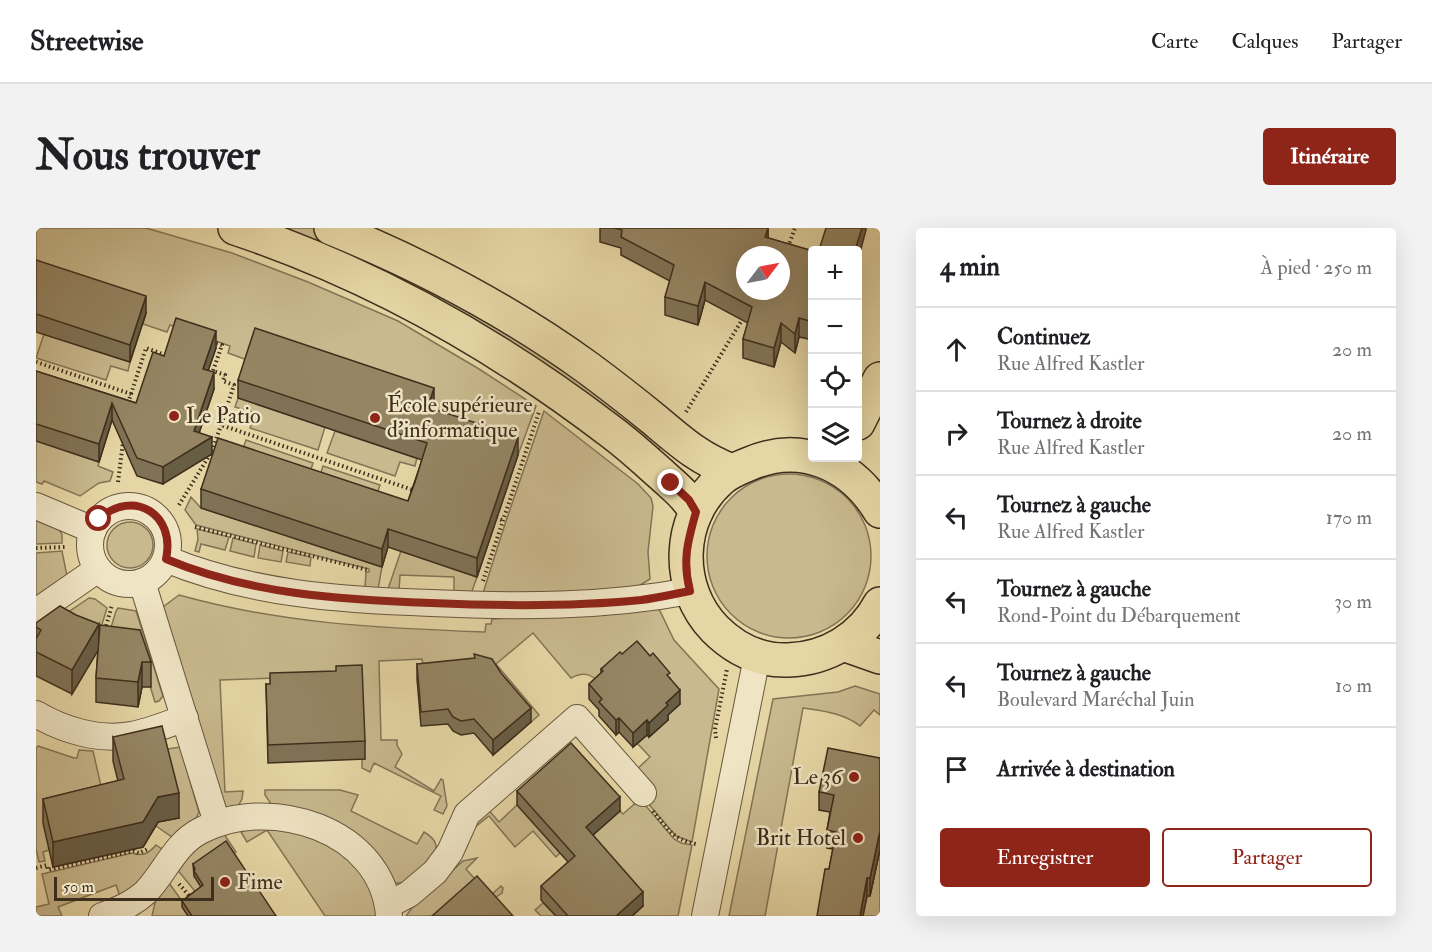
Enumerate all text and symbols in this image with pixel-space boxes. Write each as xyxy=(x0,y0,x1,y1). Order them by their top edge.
text: Streetwise xyxy=(30,24,144,59)
text: Carte xyxy=(1151,28,1198,55)
text: Calques xyxy=(1231,28,1298,55)
text: Partager xyxy=(1331,28,1402,55)
button: Itinéraire xyxy=(1263,128,1396,185)
text: Nous trouver xyxy=(36,130,260,182)
north arrow xyxy=(736,246,790,300)
map controls xyxy=(808,246,862,462)
button: + xyxy=(808,246,862,300)
text: 4 min xyxy=(940,251,1000,283)
text: À pied · 250 m xyxy=(1261,255,1372,280)
button: − xyxy=(808,300,862,354)
text: Continuez xyxy=(997,323,1090,351)
icon: ahead xyxy=(940,333,973,366)
text: 20 m xyxy=(1332,337,1372,362)
text: Rue Alfred Kastler xyxy=(997,351,1145,376)
button: locate xyxy=(808,354,862,408)
place label: École supérieure d'informatique xyxy=(387,390,533,444)
place label: Le Patio xyxy=(186,402,261,430)
text: Tournez à droite xyxy=(997,407,1142,435)
button: layers xyxy=(808,408,862,462)
marker: Le Patio xyxy=(167,409,181,423)
marker: École supérieure d'informatique xyxy=(368,411,382,425)
icon: right xyxy=(940,417,973,450)
text: 20 m xyxy=(1332,421,1372,446)
text: Rue Alfred Kastler xyxy=(997,435,1145,460)
route end xyxy=(657,469,683,495)
text: Tournez à gauche xyxy=(997,491,1151,519)
icon: left xyxy=(940,501,973,534)
route start xyxy=(85,505,111,531)
text: 170 m xyxy=(1326,505,1372,530)
text: Rue Alfred Kastler xyxy=(997,519,1145,544)
text: Tournez à gauche xyxy=(997,575,1151,603)
icon: left xyxy=(940,585,973,618)
text: 30 m xyxy=(1334,589,1372,614)
text: Rond-Point du Débarquement xyxy=(997,603,1240,628)
text: Tournez à gauche xyxy=(997,659,1151,687)
icon: left xyxy=(940,669,973,702)
text: 10 m xyxy=(1335,673,1372,698)
text: Boulevard Maréchal Juin xyxy=(997,687,1195,712)
icon: arrive xyxy=(940,753,973,786)
text: Arrivée à destination xyxy=(997,755,1175,783)
place label: Le 36 xyxy=(793,763,844,791)
marker: Le 36 xyxy=(847,770,861,784)
place label: Brit Hotel xyxy=(756,824,846,852)
button: Enregistrer xyxy=(940,828,1150,887)
button: Partager xyxy=(1162,828,1372,887)
marker: Brit Hotel xyxy=(851,831,865,845)
place label: Fime xyxy=(237,868,283,896)
scale bar xyxy=(54,874,214,902)
marker: Fime xyxy=(218,875,232,889)
text: 50 m xyxy=(63,877,94,897)

